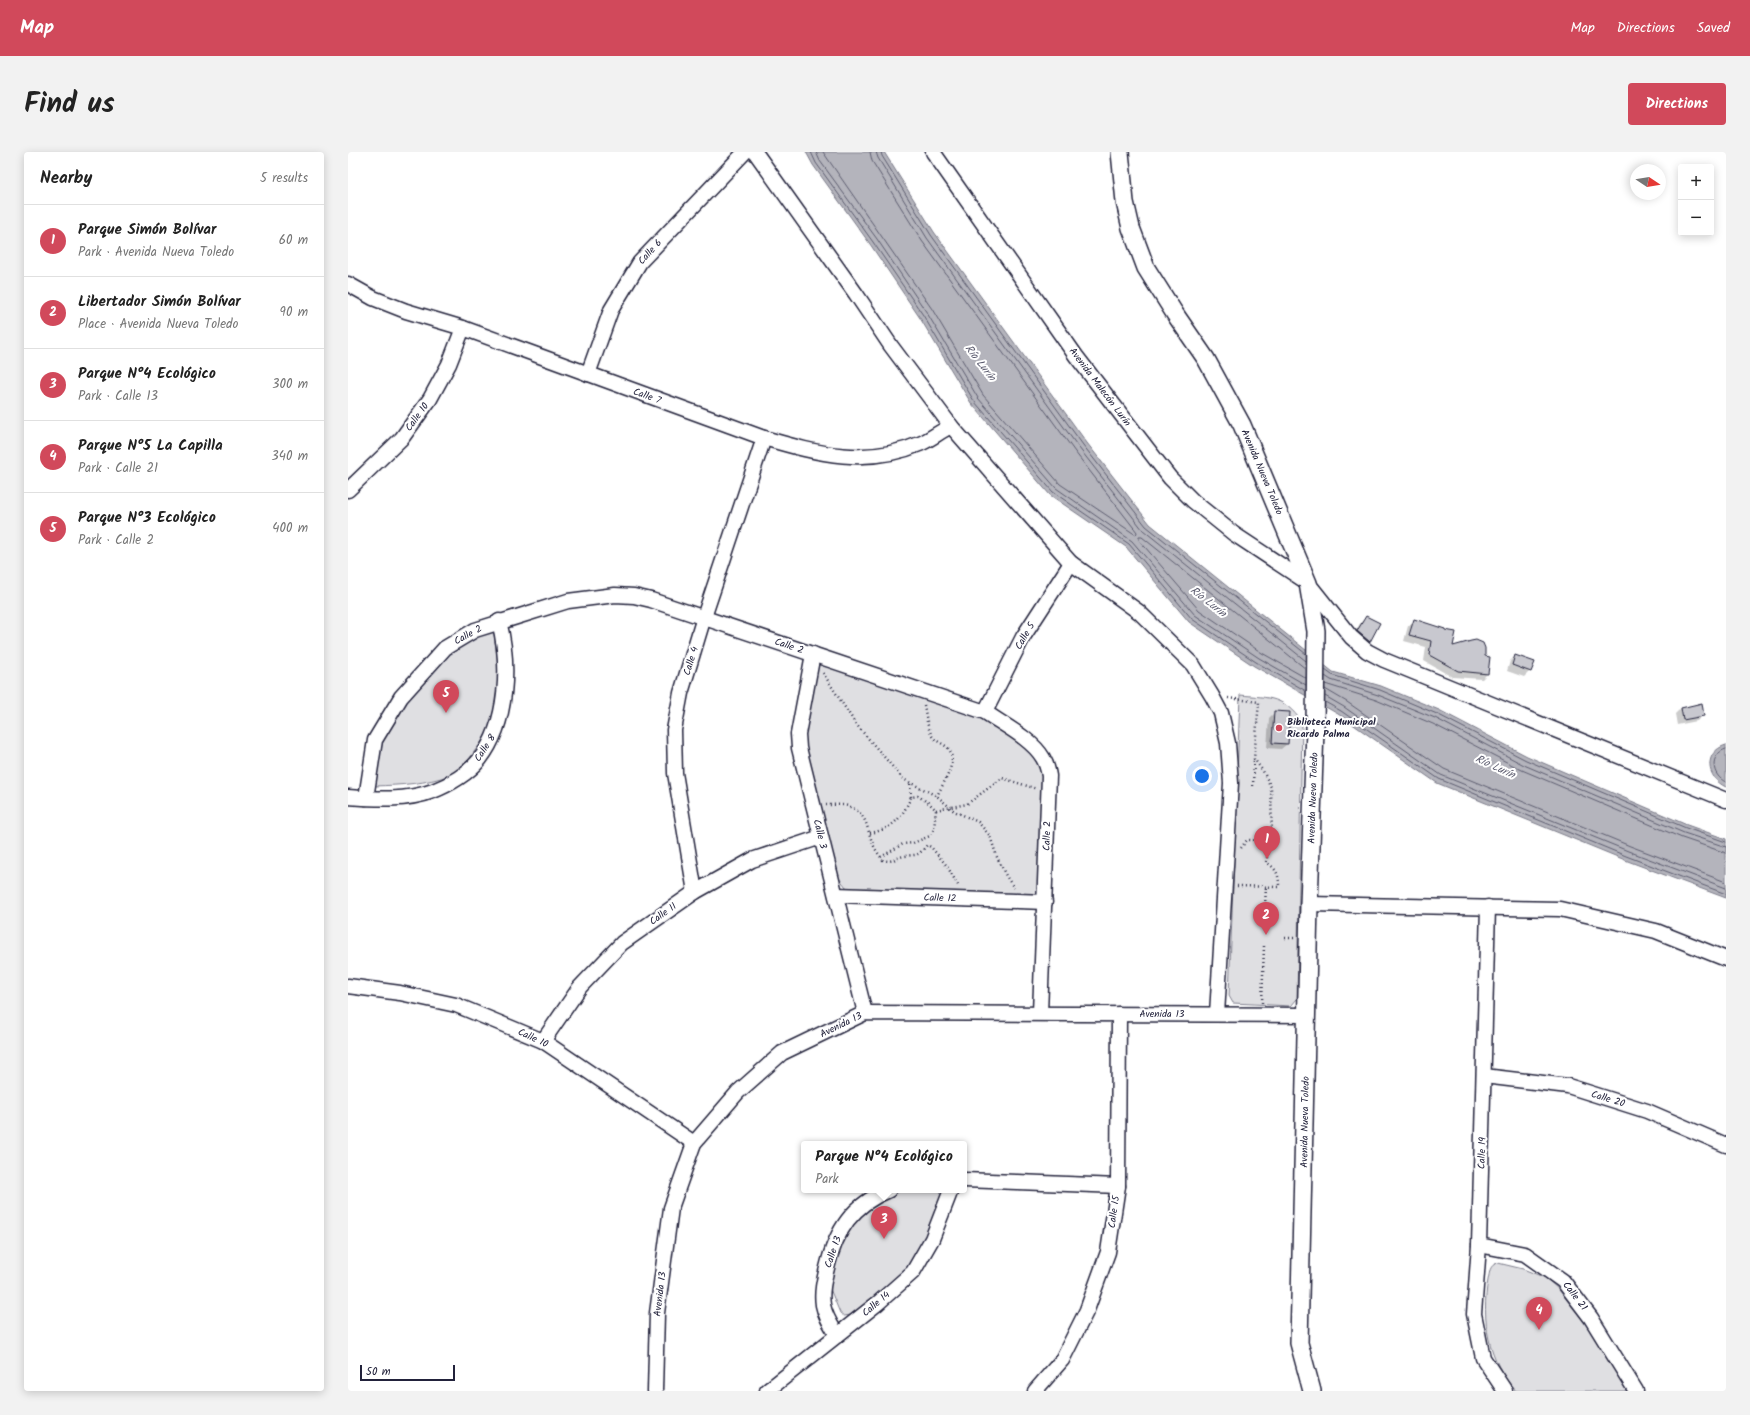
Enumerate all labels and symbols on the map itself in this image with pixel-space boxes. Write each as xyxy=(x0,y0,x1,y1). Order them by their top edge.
north arrow xyxy=(1630,164,1666,200)
street label: Calle 6 xyxy=(634,236,666,268)
water label: Río Lurín xyxy=(960,341,1001,386)
street label: Avenida Malecón Lurín xyxy=(1065,344,1135,430)
street label: Calle 7 xyxy=(631,384,664,409)
street label: Calle 10 xyxy=(401,399,433,435)
street label: Avenida Nueva Toledo xyxy=(1237,427,1287,518)
water label: Río Lurín xyxy=(1186,582,1231,623)
street label: Calle 5 xyxy=(1011,619,1040,653)
street label: Calle 2 xyxy=(451,621,485,649)
street label: Calle 2 xyxy=(772,634,806,658)
street label: Calle 4 xyxy=(679,644,703,677)
pin: 5 xyxy=(433,680,459,713)
place label: Biblioteca Municipal Ricardo Palma xyxy=(1287,714,1376,742)
marker: Biblioteca Municipal Ricardo Palma xyxy=(1274,723,1284,733)
street label: Calle 8 xyxy=(470,730,500,765)
water label: Río Lurín xyxy=(1472,750,1519,784)
street label: Avenida Nueva Toledo xyxy=(1303,752,1323,844)
your location xyxy=(1192,766,1212,786)
street label: Calle 3 xyxy=(809,818,831,851)
street label: Calle 2 xyxy=(1038,821,1056,851)
pin: 1 xyxy=(1254,826,1280,859)
street label: Calle 12 xyxy=(923,889,957,907)
street label: Calle 11 xyxy=(646,899,680,929)
pin: 2 xyxy=(1253,902,1279,935)
street label: Avenida 13 xyxy=(1139,1006,1185,1022)
street label: Avenida 13 xyxy=(817,1008,865,1042)
street label: Calle 10 xyxy=(515,1024,551,1052)
street label: Avenida Nueva Toledo xyxy=(1296,1076,1314,1168)
street label: Calle 20 xyxy=(1589,1086,1627,1112)
street label: Calle 19 xyxy=(1473,1137,1491,1169)
street label: Calle 15 xyxy=(1104,1194,1124,1229)
pin: 3 xyxy=(871,1206,897,1239)
street label: Calle 13 xyxy=(820,1234,846,1270)
street label: Avenida 13 xyxy=(649,1270,671,1317)
street label: Calle 21 xyxy=(1559,1278,1591,1314)
street label: Calle 14 xyxy=(858,1287,894,1321)
pin: 4 xyxy=(1526,1297,1552,1330)
scale bar xyxy=(360,1363,455,1382)

